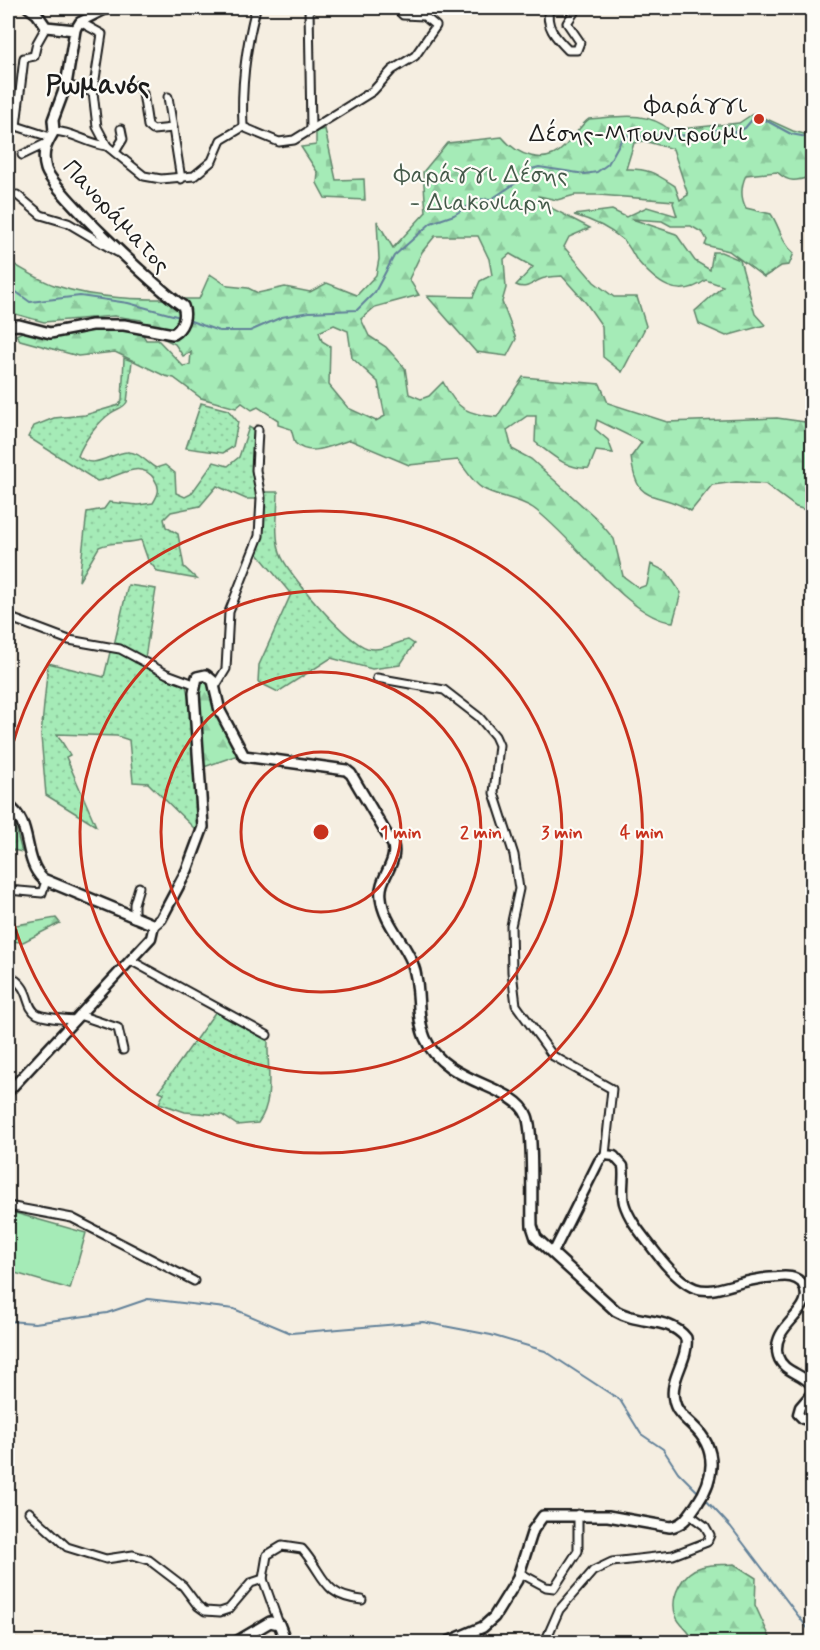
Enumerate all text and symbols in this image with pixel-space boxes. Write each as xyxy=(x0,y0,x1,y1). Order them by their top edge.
district label: Ρωμανός xyxy=(46,69,150,104)
place label: Φαράγγι Δέσης-Μπουντρούμι xyxy=(529,91,747,150)
marker: Φαράγγι Δέσης-Μπουντρούμι xyxy=(752,112,766,126)
street label: Πανοράματος xyxy=(55,154,177,281)
park label: Φαράγγι Δέσης - Διακονιάρη xyxy=(393,159,568,219)
text: 1 min xyxy=(380,821,422,845)
text: 2 min xyxy=(460,821,502,845)
text: 3 min xyxy=(541,821,583,845)
text: 4 min xyxy=(620,821,664,845)
centre of rings xyxy=(311,822,331,842)

